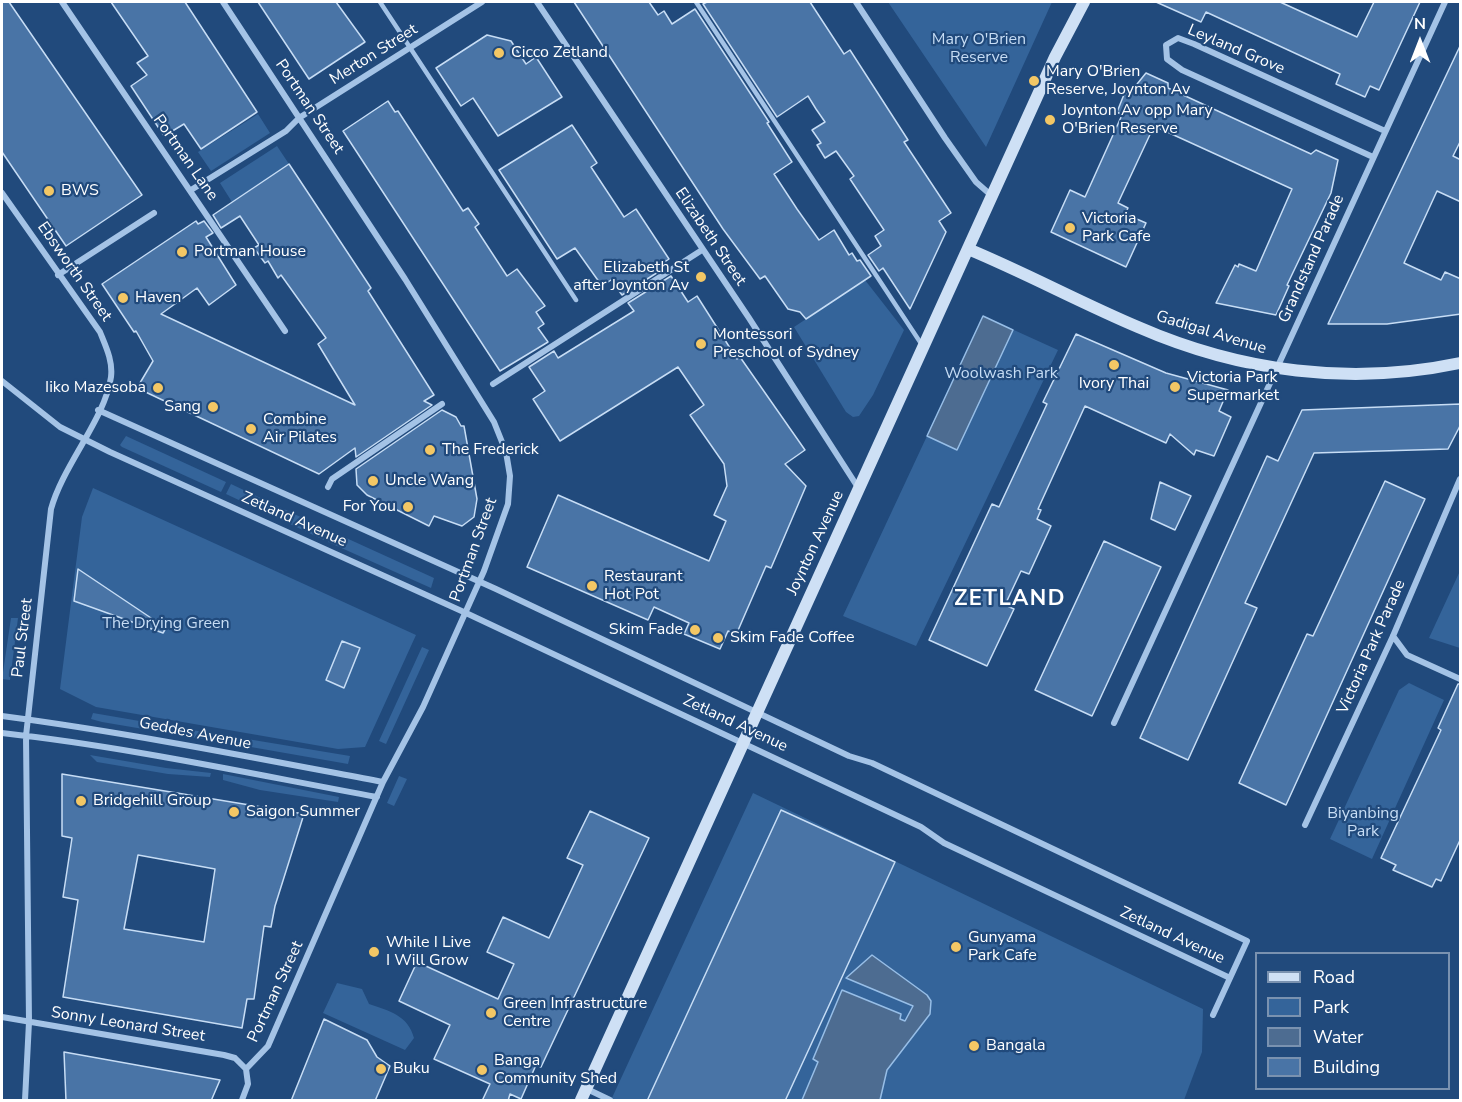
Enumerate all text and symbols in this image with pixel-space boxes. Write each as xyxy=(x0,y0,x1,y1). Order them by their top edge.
north arrow xyxy=(1390,12,1450,72)
text: N xyxy=(1414,13,1426,35)
street label: Merton Street xyxy=(327,20,421,90)
street label: Leyland Grove xyxy=(1185,21,1287,79)
park label: Mary O'Brien Reserve xyxy=(932,30,1026,68)
place label: Cicco Zetland xyxy=(511,43,608,63)
marker: Cicco Zetland xyxy=(492,46,506,60)
street label: Portman Street xyxy=(270,56,348,158)
place label: Mary O'Brien Reserve, Joynton Av xyxy=(1046,62,1190,100)
marker: Mary O'Brien Reserve, Joynton Av xyxy=(1027,74,1041,88)
place label: Joynton Av opp Mary O'Brien Reserve xyxy=(1062,101,1213,139)
street label: Portman Lane xyxy=(148,111,222,205)
marker: Joynton Av opp Mary O'Brien Reserve xyxy=(1043,113,1057,127)
place label: BWS xyxy=(61,181,99,201)
marker: BWS xyxy=(42,184,56,198)
street label: Elizabeth Street xyxy=(670,184,750,290)
street label: Grandstand Parade xyxy=(1275,192,1349,326)
place label: Victoria Park Cafe xyxy=(1082,209,1151,247)
street label: Ebsworth Street xyxy=(33,219,115,325)
marker: Victoria Park Cafe xyxy=(1063,221,1077,235)
place label: Portman House xyxy=(194,242,306,262)
marker: Portman House xyxy=(175,245,189,259)
place label: Elizabeth St after Joynton Av xyxy=(573,258,689,296)
marker: Elizabeth St after Joynton Av xyxy=(694,270,708,284)
place label: Haven xyxy=(135,288,181,308)
marker: Haven xyxy=(116,291,130,305)
street label: Gadigal Avenue xyxy=(1154,307,1268,359)
place label: Montessori Preschool of Sydney xyxy=(713,325,859,363)
marker: Montessori Preschool of Sydney xyxy=(694,337,708,351)
marker: Ivory Thai xyxy=(1107,358,1121,372)
park label: Woolwash Park xyxy=(944,364,1058,384)
place label: Victoria Park Supermarket xyxy=(1187,368,1279,406)
place label: Ivory Thai xyxy=(1079,374,1149,394)
place label: Iiko Mazesoba xyxy=(45,378,146,398)
marker: Victoria Park Supermarket xyxy=(1168,380,1182,394)
marker: Iiko Mazesoba xyxy=(151,381,165,395)
place label: Sang xyxy=(164,397,201,417)
marker: Sang xyxy=(206,400,220,414)
place label: Combine Air Pilates xyxy=(263,410,337,448)
marker: Combine Air Pilates xyxy=(244,422,258,436)
place label: The Frederick xyxy=(442,440,539,460)
marker: The Frederick xyxy=(423,443,437,457)
place label: Uncle Wang xyxy=(385,471,474,491)
marker: Uncle Wang xyxy=(366,474,380,488)
street label: Zetland Avenue xyxy=(238,488,350,552)
street label: Joynton Avenue xyxy=(783,488,849,598)
street label: Portman Street xyxy=(446,495,502,605)
place label: For You xyxy=(343,497,396,517)
marker: For You xyxy=(401,500,415,514)
place label: Restaurant Hot Pot xyxy=(604,567,683,605)
street label: Victoria Park Parade xyxy=(1334,577,1410,717)
marker: Restaurant Hot Pot xyxy=(585,579,599,593)
district label: ZETLAND xyxy=(954,587,1066,613)
street label: Paul Street xyxy=(9,597,37,679)
park label: The Drying Green xyxy=(102,614,230,634)
place label: Skim Fade xyxy=(609,620,683,640)
marker: Skim Fade xyxy=(688,623,702,637)
place label: Skim Fade Coffee xyxy=(730,628,854,648)
marker: Skim Fade Coffee xyxy=(711,631,725,645)
street label: Zetland Avenue xyxy=(680,691,790,757)
street label: Geddes Avenue xyxy=(137,714,253,754)
place label: Bridgehill Group xyxy=(93,791,211,811)
marker: Bridgehill Group xyxy=(74,794,88,808)
place label: Saigon Summer xyxy=(246,802,360,822)
park label: Biyanbing Park xyxy=(1327,804,1399,842)
marker: Saigon Summer xyxy=(227,805,241,819)
street label: Zetland Avenue xyxy=(1117,903,1227,969)
place label: Gunyama Park Cafe xyxy=(968,928,1037,966)
place label: While I Live I Will Grow xyxy=(386,933,471,971)
street label: Portman Street xyxy=(244,938,308,1046)
marker: Gunyama Park Cafe xyxy=(949,940,963,954)
marker: While I Live I Will Grow xyxy=(367,945,381,959)
legend xyxy=(1255,952,1450,1090)
text: Road xyxy=(1313,965,1355,989)
place label: Green Infrastructure Centre xyxy=(503,994,647,1032)
text: Park xyxy=(1313,995,1349,1019)
street label: Sonny Leonard Street xyxy=(50,1003,206,1047)
marker: Green Infrastructure Centre xyxy=(484,1006,498,1020)
text: Water xyxy=(1313,1025,1364,1049)
place label: Bangala xyxy=(986,1036,1045,1056)
marker: Bangala xyxy=(967,1039,981,1053)
place label: Banga Community Shed xyxy=(494,1051,617,1089)
text: Building xyxy=(1313,1055,1380,1079)
place label: Buku xyxy=(393,1059,430,1079)
marker: Buku xyxy=(374,1062,388,1076)
marker: Banga Community Shed xyxy=(475,1063,489,1077)

